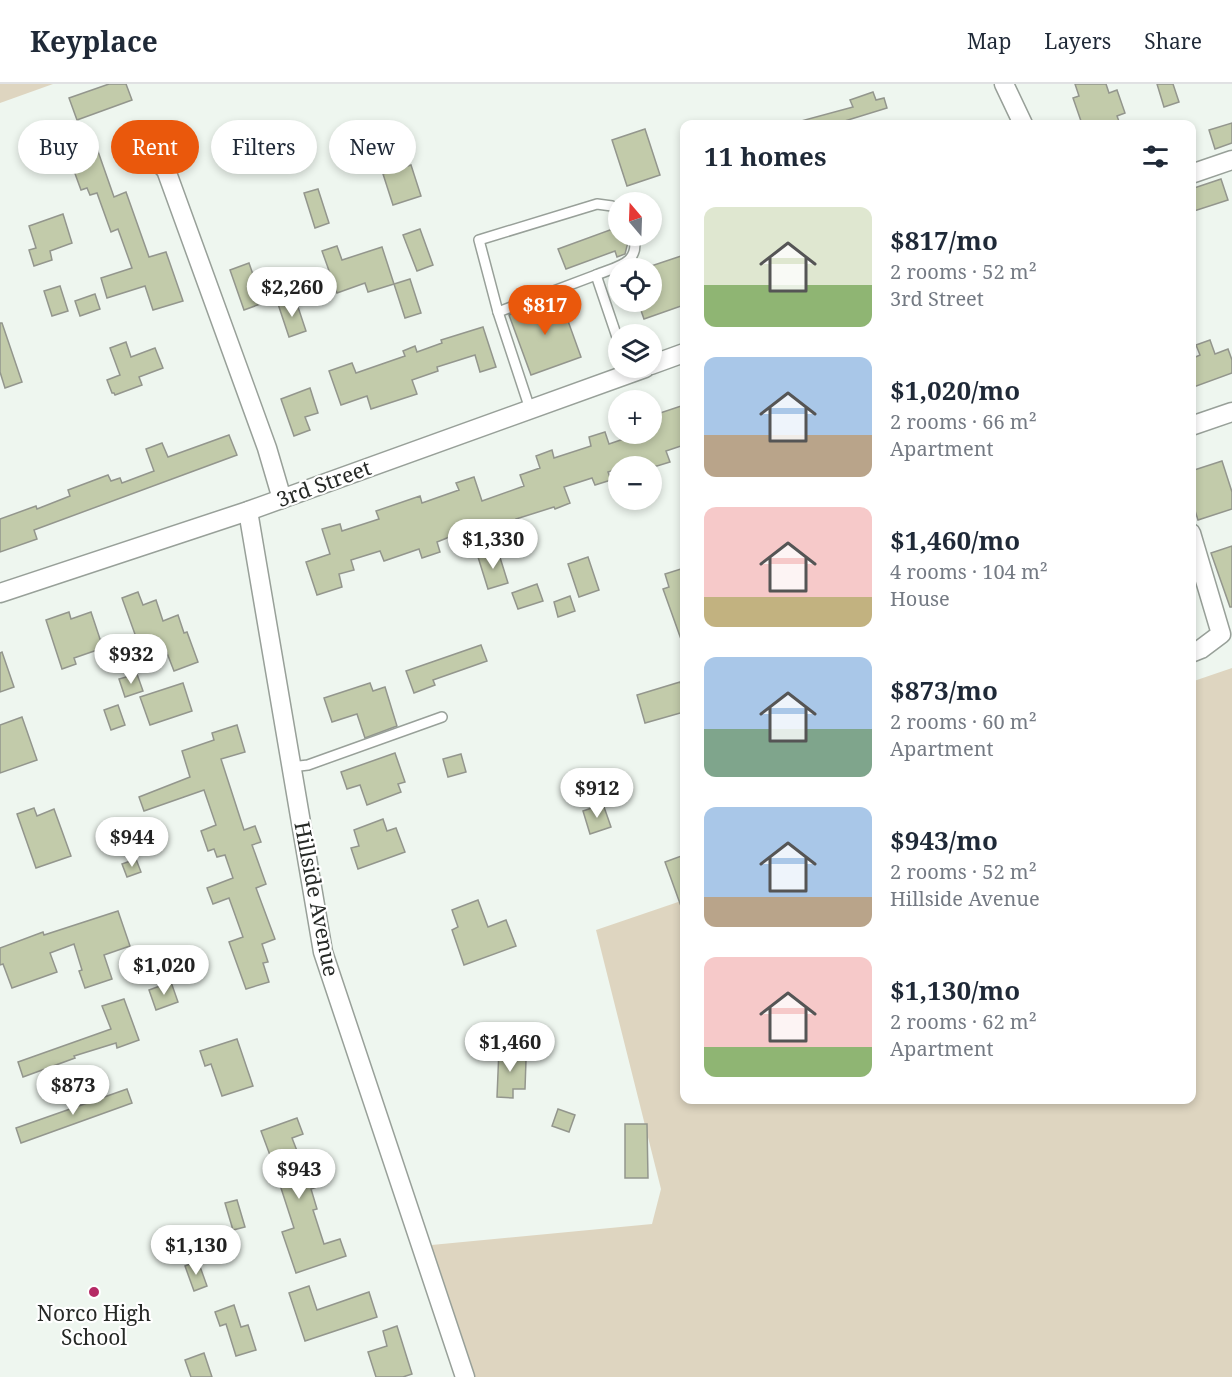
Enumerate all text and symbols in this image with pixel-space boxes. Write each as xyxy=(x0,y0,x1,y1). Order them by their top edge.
text: Keyplace xyxy=(30,22,158,60)
text: Map xyxy=(967,27,1011,55)
text: Layers xyxy=(1044,27,1111,55)
text: Share xyxy=(1144,27,1202,55)
chip: Buy xyxy=(18,120,99,174)
chip: Rent xyxy=(111,120,199,174)
chip: Filters xyxy=(211,120,317,174)
chip: New xyxy=(329,120,416,174)
text: 11 homes xyxy=(704,138,826,174)
icon: filters xyxy=(1139,140,1172,173)
north arrow xyxy=(608,192,662,246)
map controls xyxy=(608,192,662,510)
text: $817/mo xyxy=(890,222,998,258)
icon: home xyxy=(752,231,824,303)
button: locate xyxy=(608,258,662,312)
text: 2 rooms · 52 m² xyxy=(890,258,1037,285)
pin: $2,260 xyxy=(243,267,341,318)
text: $2,260 xyxy=(261,273,323,300)
pin: $817 xyxy=(509,285,581,336)
text: 3rd Street xyxy=(890,285,984,312)
text: $817 xyxy=(522,291,568,318)
button: layers xyxy=(608,324,662,378)
text: $1,020/mo xyxy=(890,372,1020,408)
icon: home xyxy=(752,381,824,453)
button: + xyxy=(608,390,662,444)
text: 2 rooms · 66 m² xyxy=(890,408,1037,435)
text: Apartment xyxy=(890,435,994,462)
street label: 3rd Street xyxy=(273,453,375,513)
button: − xyxy=(608,456,662,510)
pin: $1,330 xyxy=(444,519,542,570)
text: $1,460/mo xyxy=(890,522,1020,558)
text: $1,330 xyxy=(462,525,524,552)
icon: home xyxy=(752,531,824,603)
text: 4 rooms · 104 m² xyxy=(890,558,1048,585)
text: House xyxy=(890,585,950,612)
pin: $932 xyxy=(95,634,167,685)
text: $932 xyxy=(108,640,154,667)
text: $873/mo xyxy=(890,672,998,708)
icon: home xyxy=(752,681,824,753)
text: 2 rooms · 60 m² xyxy=(890,708,1037,735)
text: Apartment xyxy=(890,735,994,762)
pin: $912 xyxy=(561,768,633,819)
text: $912 xyxy=(574,774,620,801)
pin: $944 xyxy=(96,817,168,868)
street label: Hillside Avenue xyxy=(288,819,346,979)
text: $943/mo xyxy=(890,822,998,858)
text: $944 xyxy=(109,823,155,850)
icon: home xyxy=(752,831,824,903)
text: 2 rooms · 52 m² xyxy=(890,858,1037,885)
text: Hillside Avenue xyxy=(890,885,1040,912)
pin: $1,020 xyxy=(115,945,213,996)
text: $1,020 xyxy=(133,951,195,978)
text: $1,130/mo xyxy=(890,972,1020,1008)
icon: home xyxy=(752,981,824,1053)
text: 2 rooms · 62 m² xyxy=(890,1008,1037,1035)
pin: $1,460 xyxy=(461,1022,559,1073)
text: $1,460 xyxy=(479,1028,541,1055)
text: Apartment xyxy=(890,1035,994,1062)
pin: $873 xyxy=(37,1065,109,1116)
text: $873 xyxy=(50,1071,96,1098)
pin: $943 xyxy=(263,1149,335,1200)
text: $943 xyxy=(276,1155,322,1182)
pin: $1,130 xyxy=(147,1225,245,1276)
text: $1,130 xyxy=(165,1231,227,1258)
marker: Norco High School xyxy=(87,1285,101,1299)
place label: Norco High School xyxy=(37,1299,151,1351)

